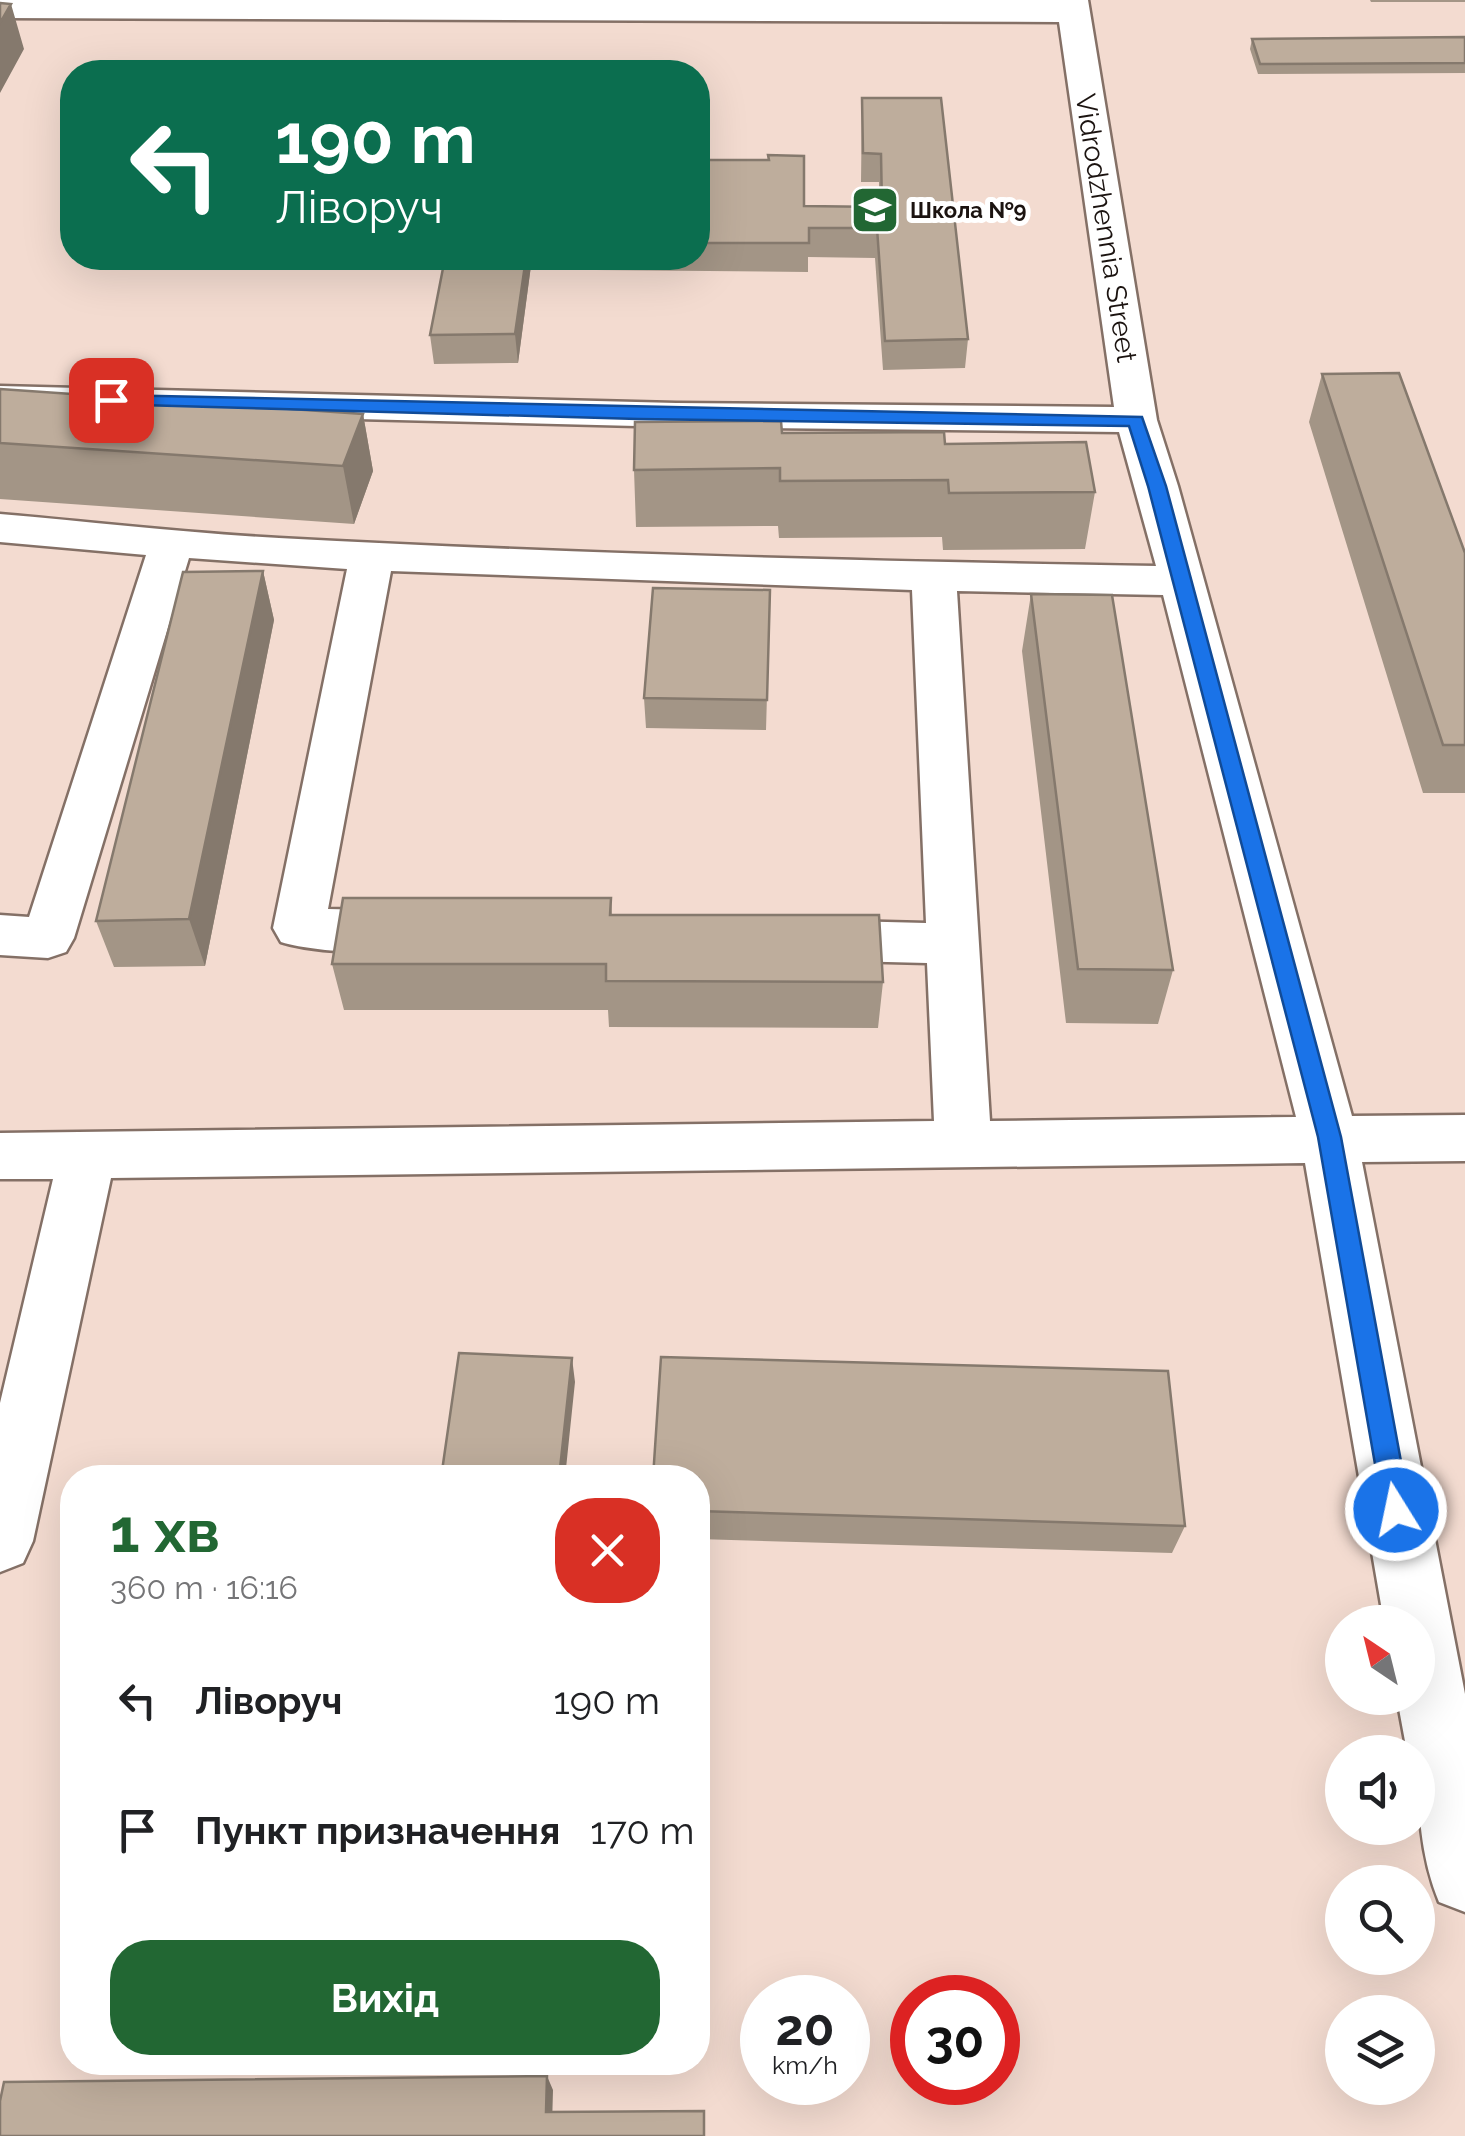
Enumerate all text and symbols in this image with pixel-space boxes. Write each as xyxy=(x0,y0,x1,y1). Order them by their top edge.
street label: Vidrodzhennia Street xyxy=(1068,91,1144,365)
text: 190 m xyxy=(275,97,476,179)
icon: left xyxy=(110,100,240,230)
text: Ліворуч xyxy=(275,181,443,234)
school or university icon: Школа №9 xyxy=(849,184,901,236)
place label: Школа №9 xyxy=(910,197,1027,223)
pin xyxy=(69,358,154,443)
icon: arrive xyxy=(84,373,139,428)
position arrow xyxy=(1344,1458,1448,1562)
text: 1 хв xyxy=(110,1496,220,1566)
button: close xyxy=(555,1498,660,1603)
text: 360 m · 16:16 xyxy=(110,1569,298,1606)
north arrow xyxy=(1325,1605,1435,1715)
map controls xyxy=(1325,1605,1435,2105)
icon: left xyxy=(110,1673,165,1728)
text: Ліворуч xyxy=(195,1678,342,1723)
text: 190 m xyxy=(554,1678,660,1723)
button: sound xyxy=(1325,1735,1435,1845)
icon: arrive xyxy=(110,1803,165,1858)
text: Пункт призначення xyxy=(195,1808,560,1853)
text: 170 m xyxy=(590,1808,694,1853)
button: search xyxy=(1325,1865,1435,1975)
button: Вихід xyxy=(110,1940,660,2055)
speed limit sign: 30 xyxy=(890,1975,1020,2105)
button: layers xyxy=(1325,1995,1435,2105)
text: 20 xyxy=(776,1998,834,2057)
text: km/h xyxy=(772,2050,838,2080)

